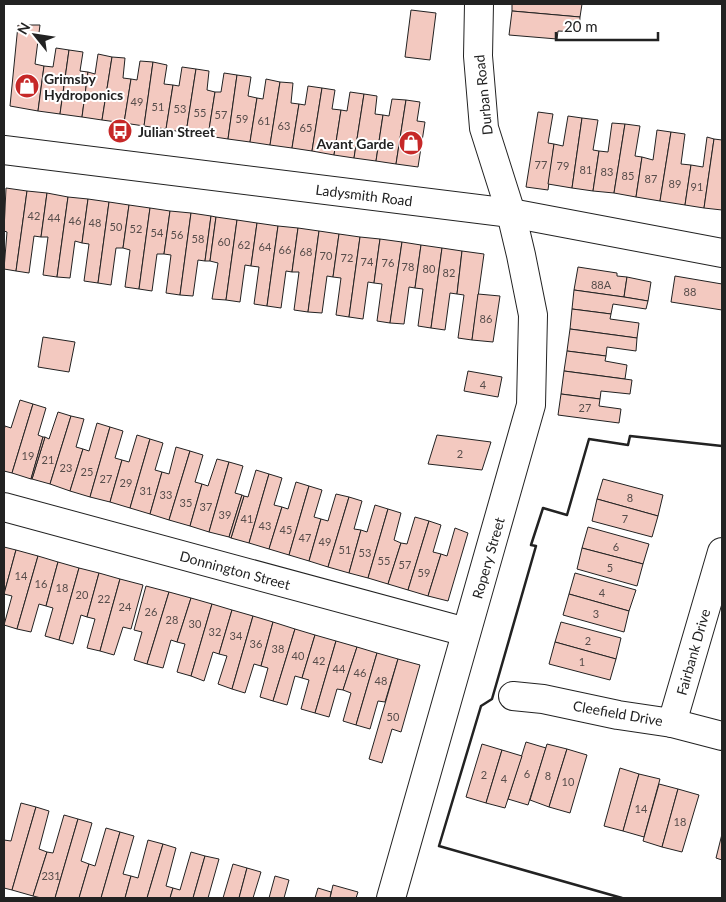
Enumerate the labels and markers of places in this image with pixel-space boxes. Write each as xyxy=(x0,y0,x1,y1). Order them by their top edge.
place label: Grimsby Hydroponics xyxy=(44,70,123,103)
shop icon: Grimsby Hydroponics xyxy=(14,73,40,99)
bus stop icon: Julian Street xyxy=(107,118,133,144)
place label: Julian Street xyxy=(138,123,216,140)
shop icon: Avant Garde xyxy=(398,130,424,156)
place label: Avant Garde xyxy=(315,135,395,152)

